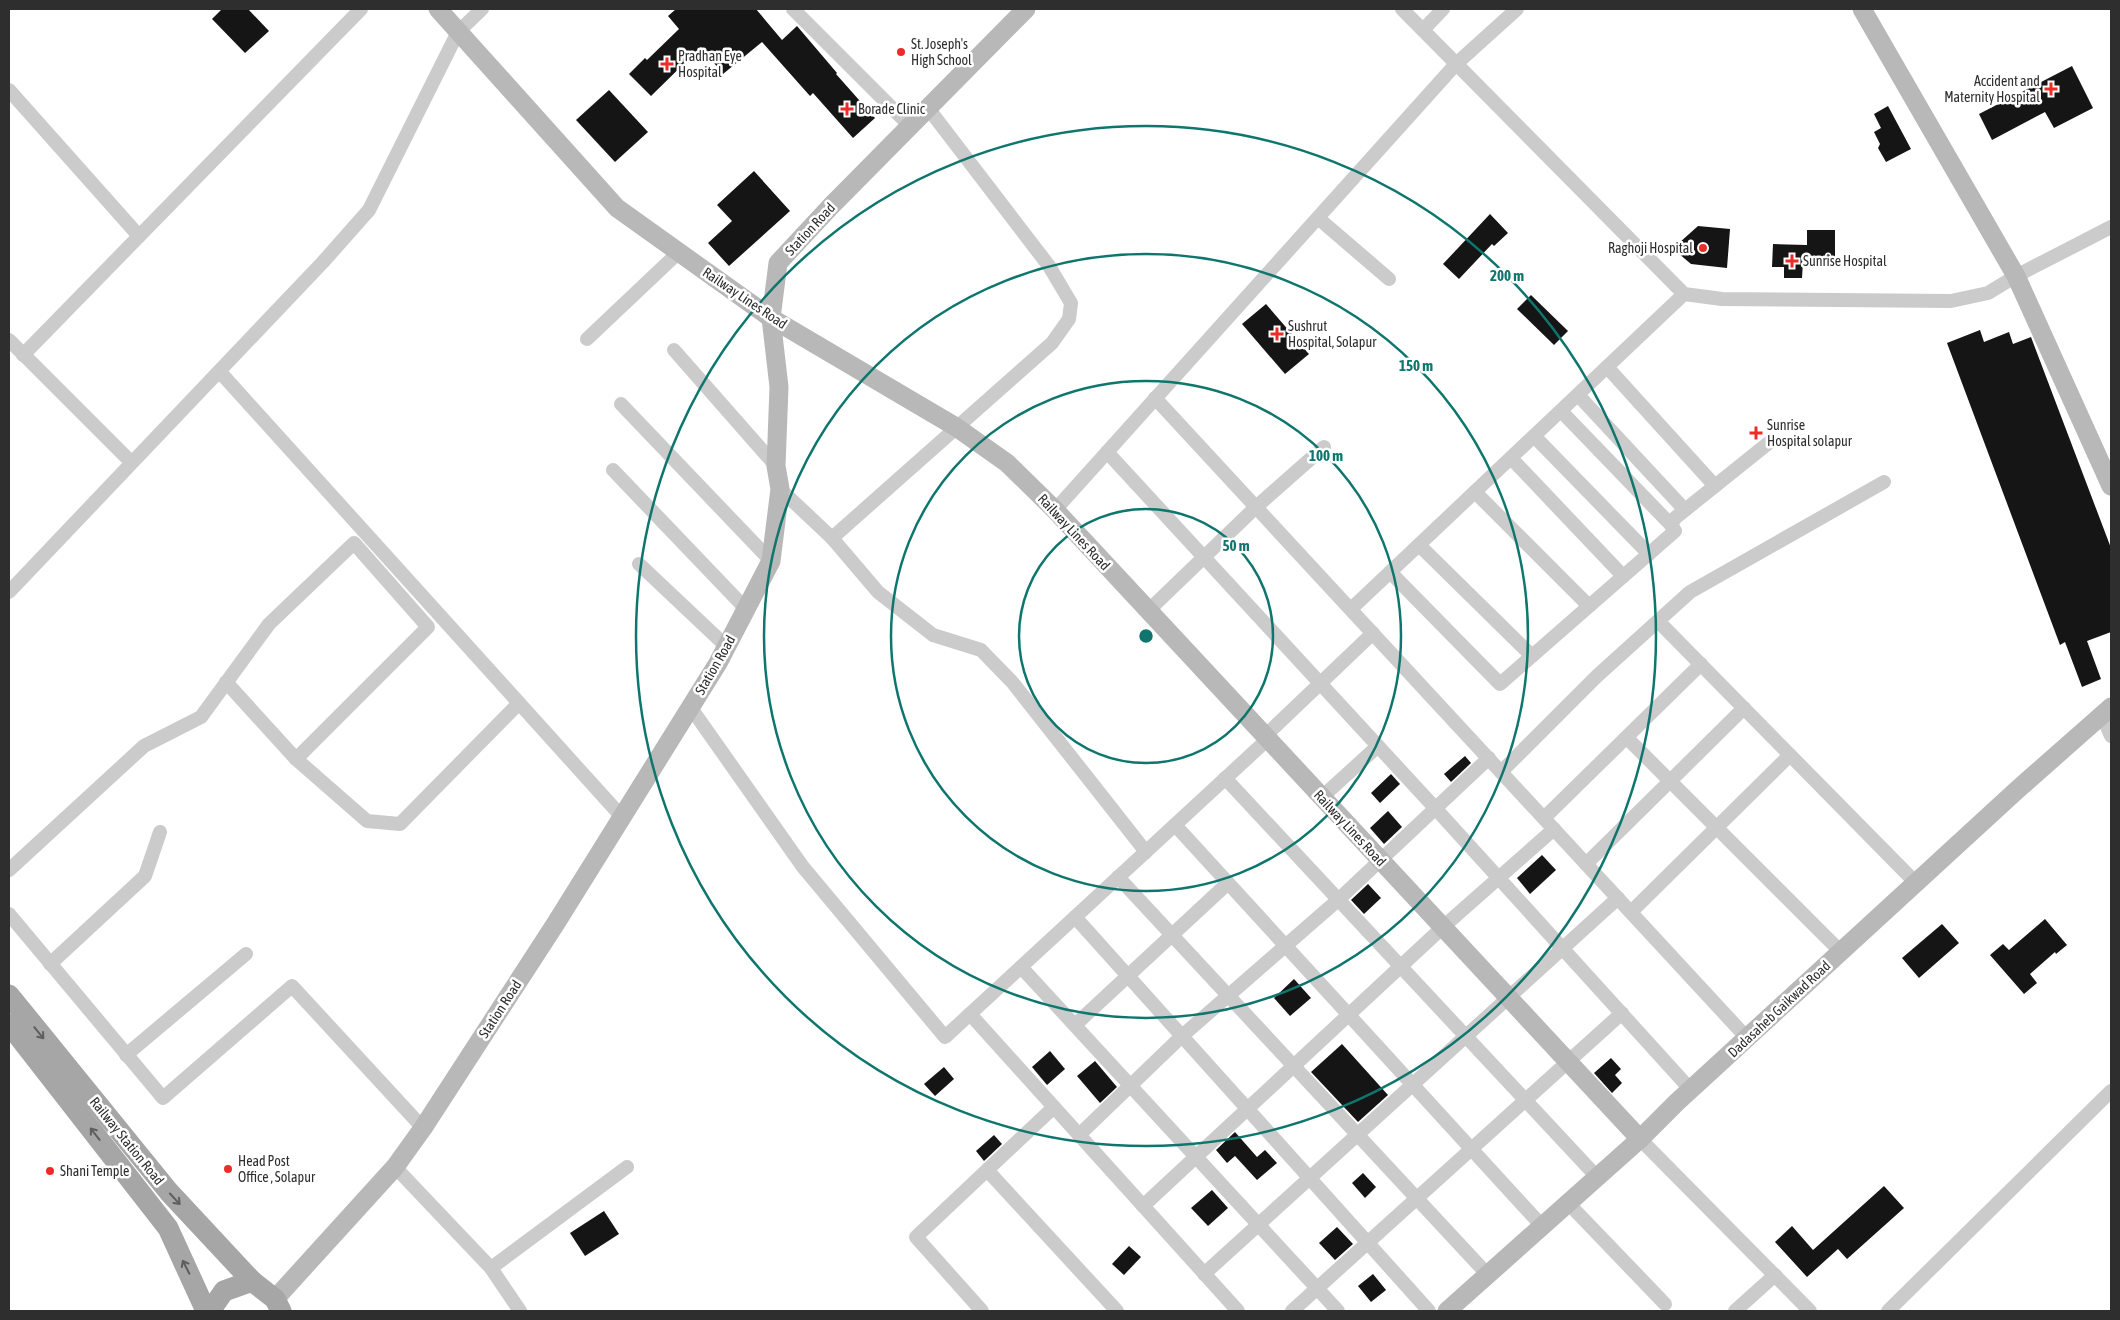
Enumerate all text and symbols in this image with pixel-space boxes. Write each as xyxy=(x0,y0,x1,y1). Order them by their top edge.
place label: St. Joseph's High School xyxy=(911,36,972,68)
marker: St. Joseph's High School xyxy=(895,46,907,58)
place label: Pradhan Eye Hospital xyxy=(678,48,742,80)
marker: Pradhan Eye Hospital xyxy=(660,57,674,71)
place label: Accident and Maternity Hospital xyxy=(1944,73,2040,105)
marker: Accident and Maternity Hospital xyxy=(2044,82,2058,96)
place label: Borade Clinic xyxy=(858,101,926,117)
marker: Borade Clinic xyxy=(840,102,854,116)
street label: Station Road xyxy=(782,200,838,258)
place label: Raghoji Hospital xyxy=(1608,240,1693,256)
marker: Raghoji Hospital xyxy=(1697,242,1709,254)
place label: Sunrise Hospital xyxy=(1803,253,1887,269)
marker: Sunrise Hospital xyxy=(1785,254,1799,268)
street label: Railway Lines Road xyxy=(700,264,790,332)
text: 200 m xyxy=(1490,267,1524,284)
place label: Sushrut Hospital, Solapur xyxy=(1288,318,1377,350)
marker: Sushrut Hospital, Solapur xyxy=(1270,327,1284,341)
text: 150 m xyxy=(1399,357,1433,374)
place label: Sunrise Hospital solapur xyxy=(1767,417,1853,449)
marker: Sunrise Hospital solapur xyxy=(1749,426,1763,440)
text: 100 m xyxy=(1309,447,1343,464)
street label: Railway Lines Road xyxy=(1035,491,1113,573)
text: 50 m xyxy=(1223,537,1250,554)
centre of rings xyxy=(1137,627,1155,645)
street label: Station Road xyxy=(692,633,738,697)
street label: Railway Lines Road xyxy=(1311,787,1389,869)
street label: Dadasaheb Gaikwad Road xyxy=(1725,957,1833,1061)
street label: Station Road xyxy=(475,977,525,1041)
one-way arrow xyxy=(34,1026,45,1039)
street label: Railway Station Road xyxy=(87,1094,167,1188)
one-way arrow xyxy=(89,1127,100,1140)
place label: Head Post Office , Solapur xyxy=(238,1153,316,1185)
place label: Shani Temple xyxy=(60,1163,129,1179)
marker: Head Post Office , Solapur xyxy=(222,1163,234,1175)
marker: Shani Temple xyxy=(44,1165,56,1177)
one-way arrow xyxy=(169,1193,181,1205)
one-way arrow xyxy=(181,1260,190,1275)

